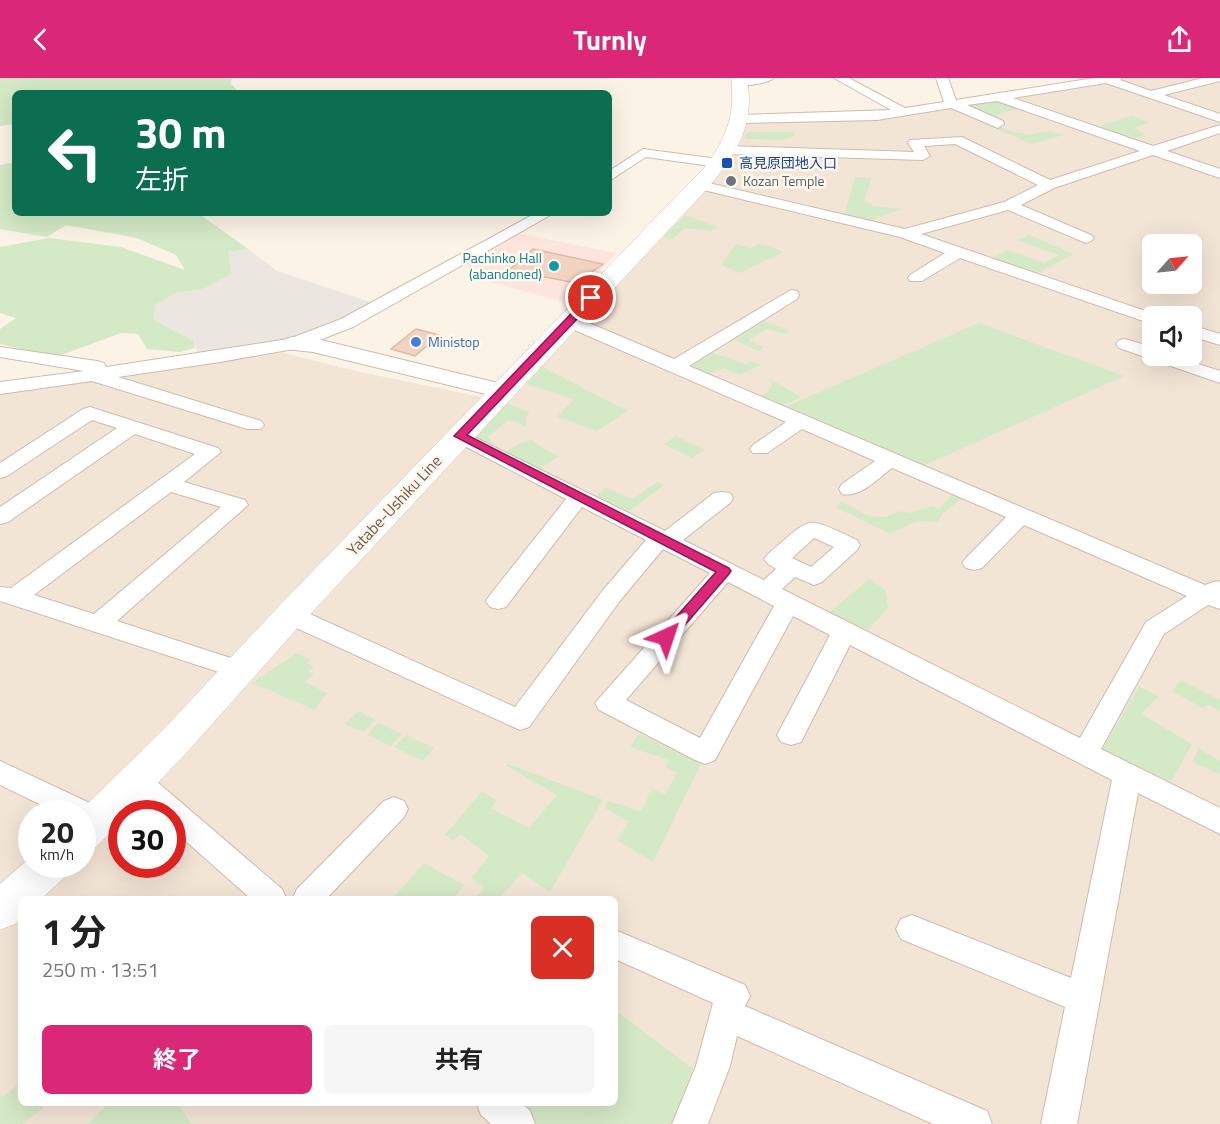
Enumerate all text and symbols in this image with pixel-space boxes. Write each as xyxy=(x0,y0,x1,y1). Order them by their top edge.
text: Turnly xyxy=(573,19,647,60)
icon: back xyxy=(24,23,57,56)
icon: share xyxy=(1163,23,1196,56)
text: 30 m xyxy=(135,100,227,164)
icon: left xyxy=(36,114,114,192)
place label: 高見原団地入口 xyxy=(739,152,837,173)
marker: 高見原団地入口 xyxy=(720,156,734,170)
text: 左折 xyxy=(135,158,189,199)
place label: Kozan Temple xyxy=(743,170,825,191)
marker: Kozan Temple xyxy=(724,174,738,188)
north arrow xyxy=(1142,234,1202,294)
map controls xyxy=(1142,234,1202,366)
place label: Pachinko Hall (abandoned) xyxy=(463,247,542,284)
marker: Pachinko Hall (abandoned) xyxy=(547,259,561,273)
pin xyxy=(565,272,616,323)
icon: arrive xyxy=(574,281,607,314)
button: sound xyxy=(1142,306,1202,366)
place label: Ministop xyxy=(428,331,480,352)
marker: Ministop xyxy=(409,335,423,349)
street label: Yatabe-Ushiku Line xyxy=(341,449,447,561)
position arrow xyxy=(634,605,698,669)
speed limit sign: 30 xyxy=(108,800,186,878)
text: 20 xyxy=(40,809,74,855)
text: km/h xyxy=(40,843,74,866)
text: 1 分 xyxy=(42,904,106,959)
button: close xyxy=(531,916,594,979)
text: 250 m · 13:51 xyxy=(42,954,159,985)
button: 終了 xyxy=(42,1025,312,1094)
button: 共有 xyxy=(324,1025,594,1094)

